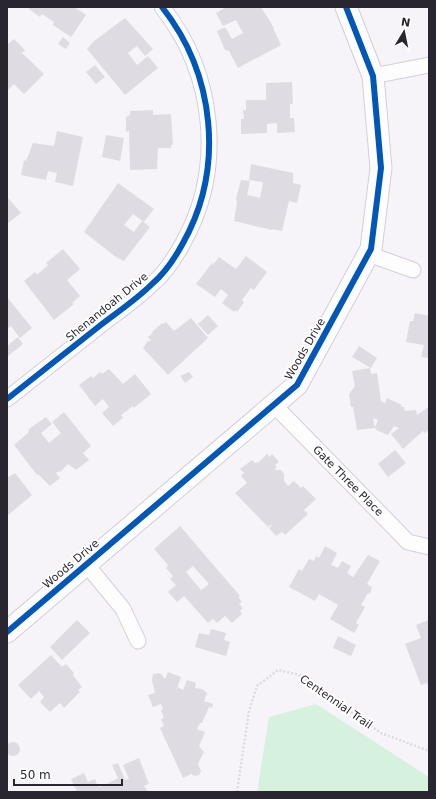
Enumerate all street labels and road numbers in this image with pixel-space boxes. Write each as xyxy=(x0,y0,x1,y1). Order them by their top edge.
street label: Shenandoah Drive xyxy=(63,270,151,344)
street label: Woods Drive xyxy=(282,316,328,382)
street label: Gate Three Place xyxy=(310,443,386,519)
street label: Woods Drive xyxy=(40,537,102,591)
street label: Centennial Trail xyxy=(297,672,375,732)

